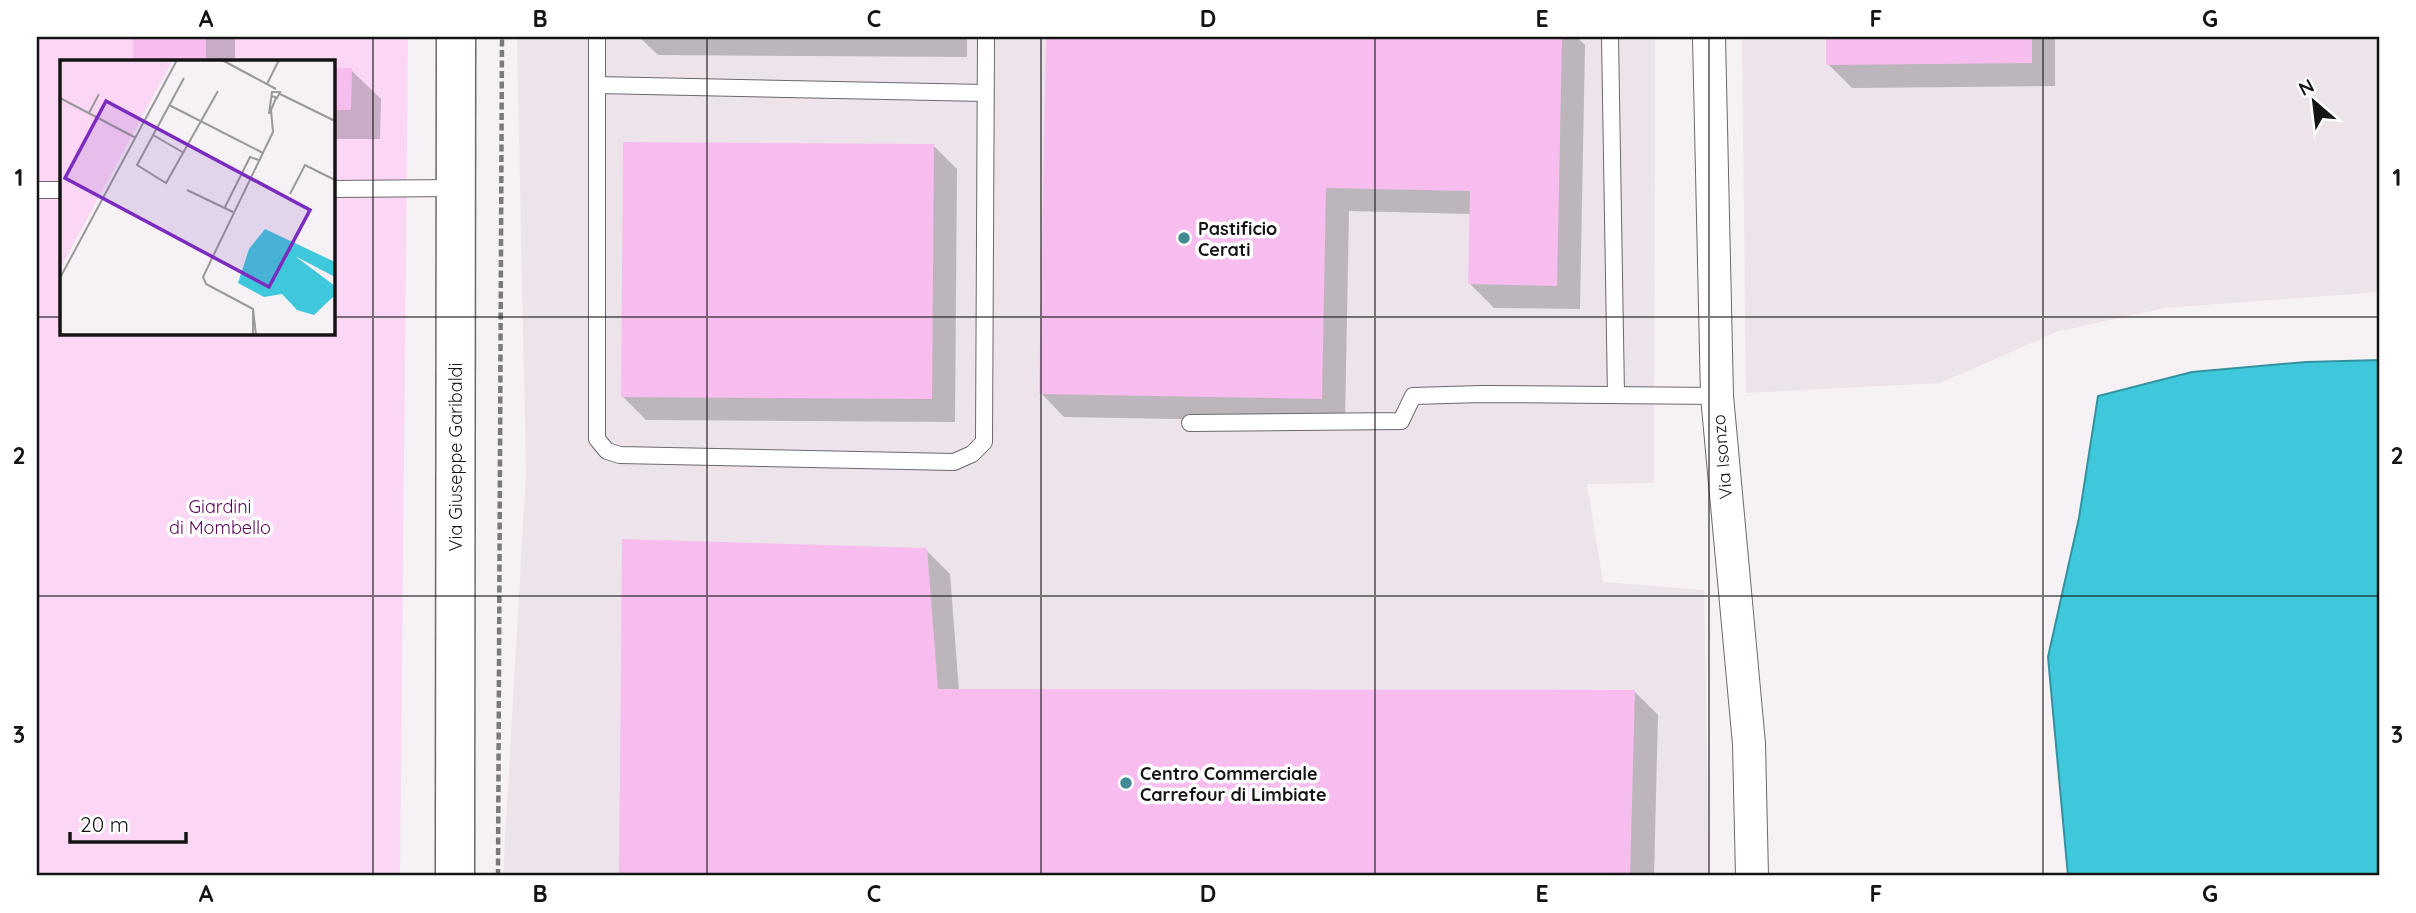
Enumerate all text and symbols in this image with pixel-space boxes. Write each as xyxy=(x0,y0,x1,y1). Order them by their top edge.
text: A xyxy=(199,4,214,33)
text: B xyxy=(532,4,548,33)
text: C xyxy=(867,4,881,33)
text: D xyxy=(1200,4,1216,33)
text: E xyxy=(1535,4,1549,33)
text: F xyxy=(1870,4,1882,33)
text: G xyxy=(2202,4,2218,33)
inset map xyxy=(60,60,334,334)
north arrow xyxy=(2280,66,2350,136)
text: N xyxy=(2294,73,2318,101)
text: 1 xyxy=(15,163,23,192)
text: 1 xyxy=(2393,163,2401,192)
place label: Pastificio Cerati xyxy=(1198,217,1277,261)
marker: Pastificio Cerati xyxy=(1176,230,1192,246)
street label: Via Giuseppe Garibaldi xyxy=(444,363,467,551)
street label: Via Isonzo xyxy=(1707,414,1737,500)
text: 2 xyxy=(12,441,26,470)
text: 2 xyxy=(2390,441,2404,470)
park label: Giardini di Mombello xyxy=(169,495,271,539)
text: 3 xyxy=(13,720,25,749)
text: 3 xyxy=(2391,720,2403,749)
place label: Centro Commerciale Carrefour di Limbiate xyxy=(1140,762,1327,806)
marker: Centro Commerciale Carrefour di Limbiate xyxy=(1118,775,1134,791)
scale bar xyxy=(70,801,186,845)
text: 20 m xyxy=(80,811,129,837)
text: A xyxy=(199,879,214,908)
text: B xyxy=(532,879,548,908)
text: C xyxy=(867,879,881,908)
text: D xyxy=(1200,879,1216,908)
text: E xyxy=(1535,879,1549,908)
text: F xyxy=(1870,879,1882,908)
text: G xyxy=(2202,879,2218,908)

